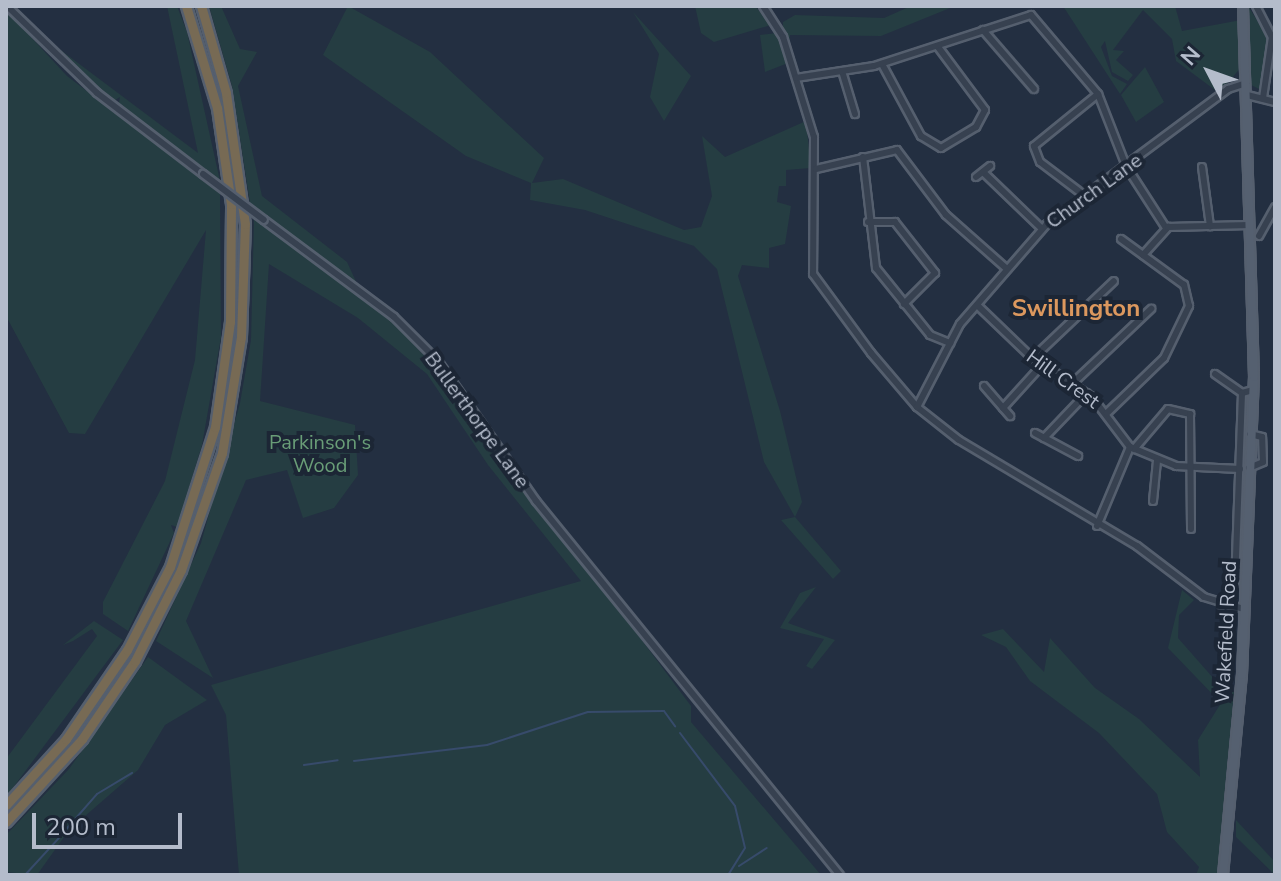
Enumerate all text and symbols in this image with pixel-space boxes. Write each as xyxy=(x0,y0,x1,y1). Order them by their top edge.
north arrow xyxy=(1169,32,1249,112)
text: N xyxy=(1174,40,1208,72)
street label: Church Lane xyxy=(1042,148,1146,234)
district label: Swillington xyxy=(1012,295,1140,323)
street label: Hill Crest xyxy=(1022,344,1104,414)
street label: Bullerthorpe Lane xyxy=(420,347,534,493)
park label: Parkinson's Wood xyxy=(269,431,371,478)
street label: Wakefield Road xyxy=(1210,560,1242,704)
scale bar xyxy=(36,797,186,847)
text: 200 m xyxy=(46,811,116,843)

